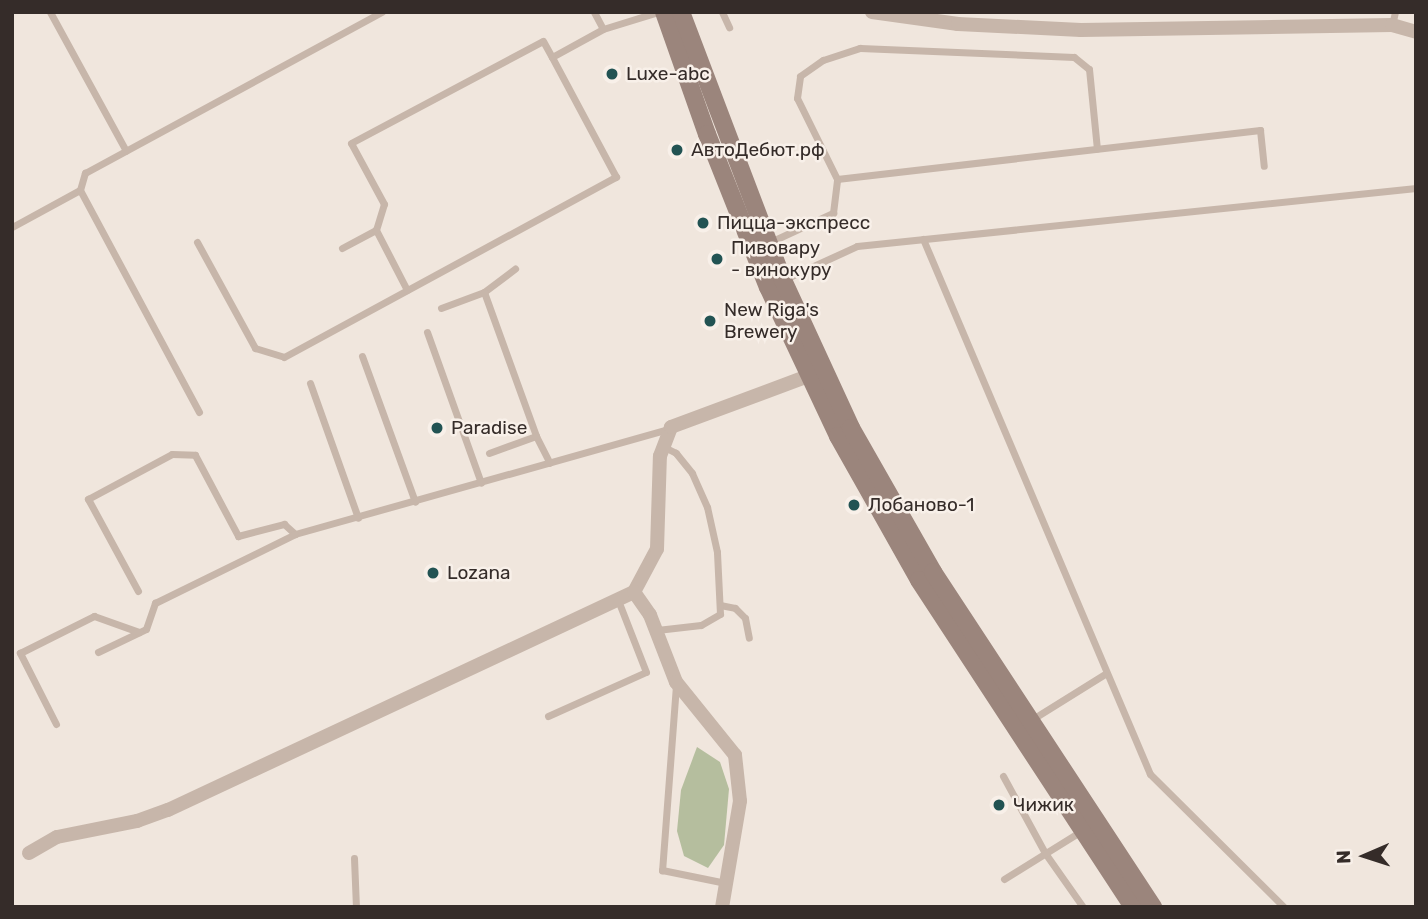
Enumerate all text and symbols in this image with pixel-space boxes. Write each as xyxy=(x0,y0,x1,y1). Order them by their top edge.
place label: Luxe-abc xyxy=(626,63,710,85)
marker: Luxe-abc xyxy=(604,66,620,82)
place label: АвтоДебют.рф xyxy=(691,139,825,161)
marker: АвтоДебют.рф xyxy=(669,142,685,158)
place label: Пицца-экспресс xyxy=(717,212,870,234)
marker: Пицца-экспресс xyxy=(695,215,711,231)
place label: Пивовару - винокуру xyxy=(731,237,832,281)
marker: Пивовару - винокуру xyxy=(709,251,725,267)
place label: New Riga's Brewery xyxy=(724,299,819,343)
marker: New Riga's Brewery xyxy=(702,313,718,329)
place label: Paradise xyxy=(451,417,527,439)
marker: Paradise xyxy=(429,420,445,436)
place label: Лобаново-1 xyxy=(868,494,975,516)
marker: Лобаново-1 xyxy=(846,497,862,513)
place label: Lozana xyxy=(447,562,510,584)
marker: Lozana xyxy=(425,565,441,581)
place label: Чижик xyxy=(1013,794,1074,816)
marker: Чижик xyxy=(991,797,1007,813)
north arrow xyxy=(1330,821,1400,891)
text: N xyxy=(1332,850,1355,865)

